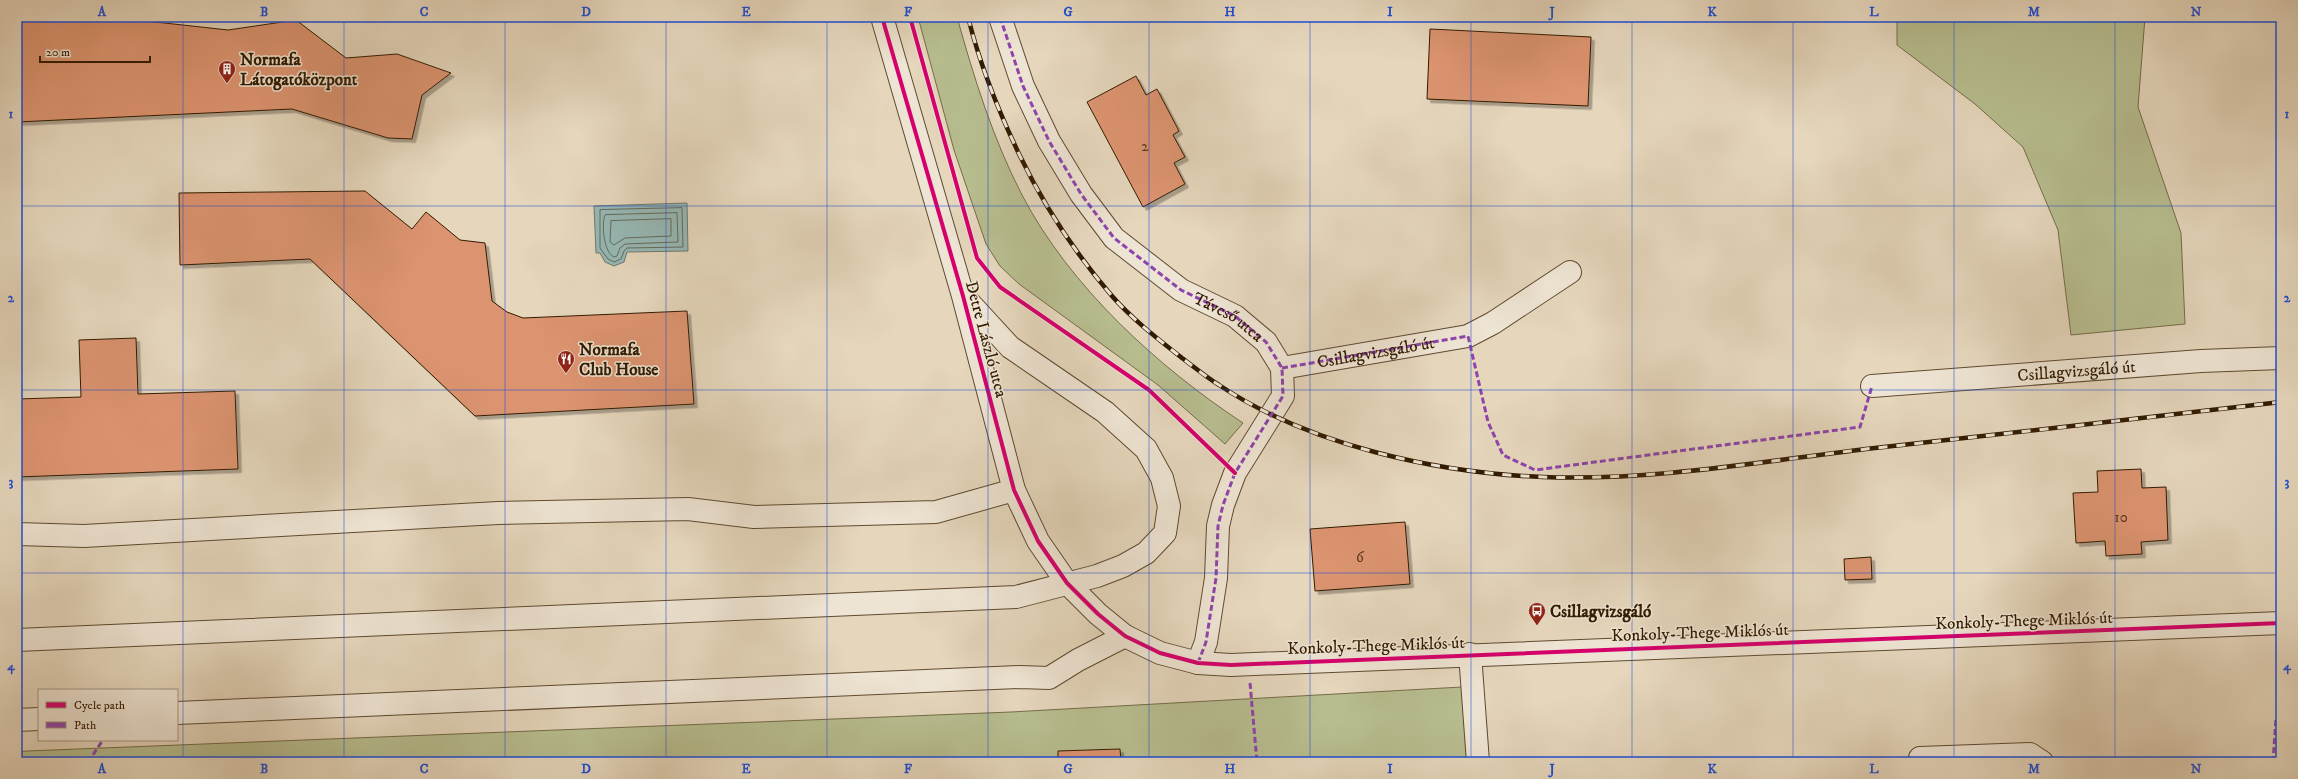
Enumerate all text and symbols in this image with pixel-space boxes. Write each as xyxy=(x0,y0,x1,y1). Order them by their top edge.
text: A xyxy=(97,4,107,20)
text: B xyxy=(260,4,268,20)
text: C xyxy=(420,4,429,20)
text: D xyxy=(581,4,591,20)
text: E xyxy=(741,4,751,20)
text: F xyxy=(904,4,913,20)
text: G xyxy=(1063,4,1073,20)
text: H xyxy=(1225,4,1236,20)
text: I xyxy=(1387,4,1393,20)
text: J xyxy=(1547,4,1555,21)
text: K xyxy=(1707,4,1717,20)
text: L xyxy=(1869,4,1879,20)
text: M xyxy=(2028,4,2040,20)
text: N xyxy=(2191,4,2202,20)
scale bar xyxy=(40,38,150,64)
text: 20 m xyxy=(46,45,70,60)
place label: Normafa Látogatóközpont xyxy=(240,49,358,91)
building icon: Normafa Látogatóközpont xyxy=(217,59,237,84)
text: 1 xyxy=(9,106,14,122)
text: 1 xyxy=(2285,106,2290,122)
house number: 2 xyxy=(1141,137,1149,156)
street label: Detre László utca xyxy=(960,279,1012,401)
street label: Távcső utca xyxy=(1189,288,1268,348)
text: 2 xyxy=(8,290,15,306)
text: 2 xyxy=(2284,290,2291,306)
street label: Csillagvizsgáló út xyxy=(1315,332,1437,374)
place label: Normafa Club House xyxy=(579,339,658,381)
restaurant icon: Normafa Club House xyxy=(556,349,576,374)
street label: Csillagvizsgáló út xyxy=(2016,356,2137,387)
text: 3 xyxy=(9,474,14,490)
text: 3 xyxy=(2285,474,2290,490)
house number: 10 xyxy=(2114,508,2128,527)
house number: 6 xyxy=(1356,548,1365,567)
bus stop icon: Csillagvizsgáló xyxy=(1527,601,1547,626)
place label: Csillagvizsgáló xyxy=(1550,601,1651,623)
street label: Konkoly-Thege Miklós út xyxy=(1935,607,2114,635)
street label: Konkoly-Thege Miklós út xyxy=(1611,619,1790,647)
street label: Konkoly-Thege Miklós út xyxy=(1287,632,1466,660)
text: 4 xyxy=(6,658,15,675)
text: 4 xyxy=(2282,658,2291,675)
legend xyxy=(38,689,178,741)
text: Cycle path xyxy=(74,698,126,713)
text: Path xyxy=(74,718,97,733)
text: A xyxy=(97,761,107,777)
text: B xyxy=(260,761,268,777)
text: C xyxy=(420,761,429,777)
text: D xyxy=(581,761,591,777)
text: E xyxy=(741,761,751,777)
text: F xyxy=(904,761,913,777)
text: G xyxy=(1063,761,1073,777)
text: H xyxy=(1225,761,1236,777)
text: I xyxy=(1387,761,1393,777)
text: J xyxy=(1547,761,1555,778)
text: K xyxy=(1707,761,1717,777)
text: L xyxy=(1869,761,1879,777)
text: M xyxy=(2028,761,2040,777)
text: N xyxy=(2191,761,2202,777)

